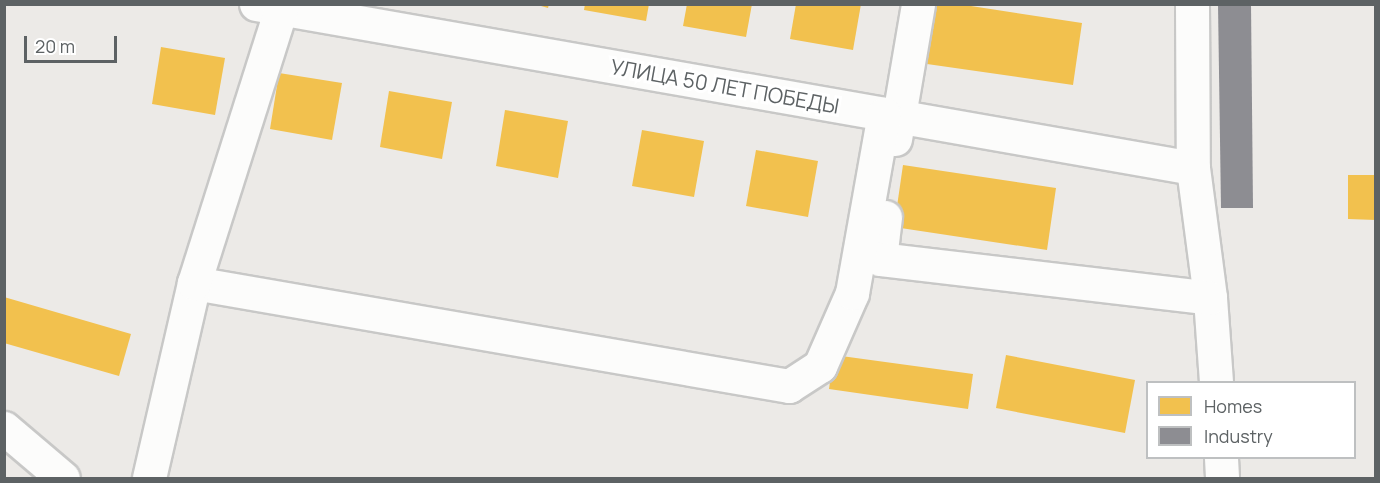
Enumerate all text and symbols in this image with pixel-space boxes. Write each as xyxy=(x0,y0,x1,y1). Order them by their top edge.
scale bar xyxy=(27,24,120,62)
text: 20 m xyxy=(35,34,75,58)
street label: УЛИЦА 50 ЛЕТ ПОБЕДЫ xyxy=(609,53,841,119)
legend xyxy=(1146,381,1356,459)
text: Homes xyxy=(1204,394,1262,418)
text: Industry xyxy=(1204,424,1273,448)

